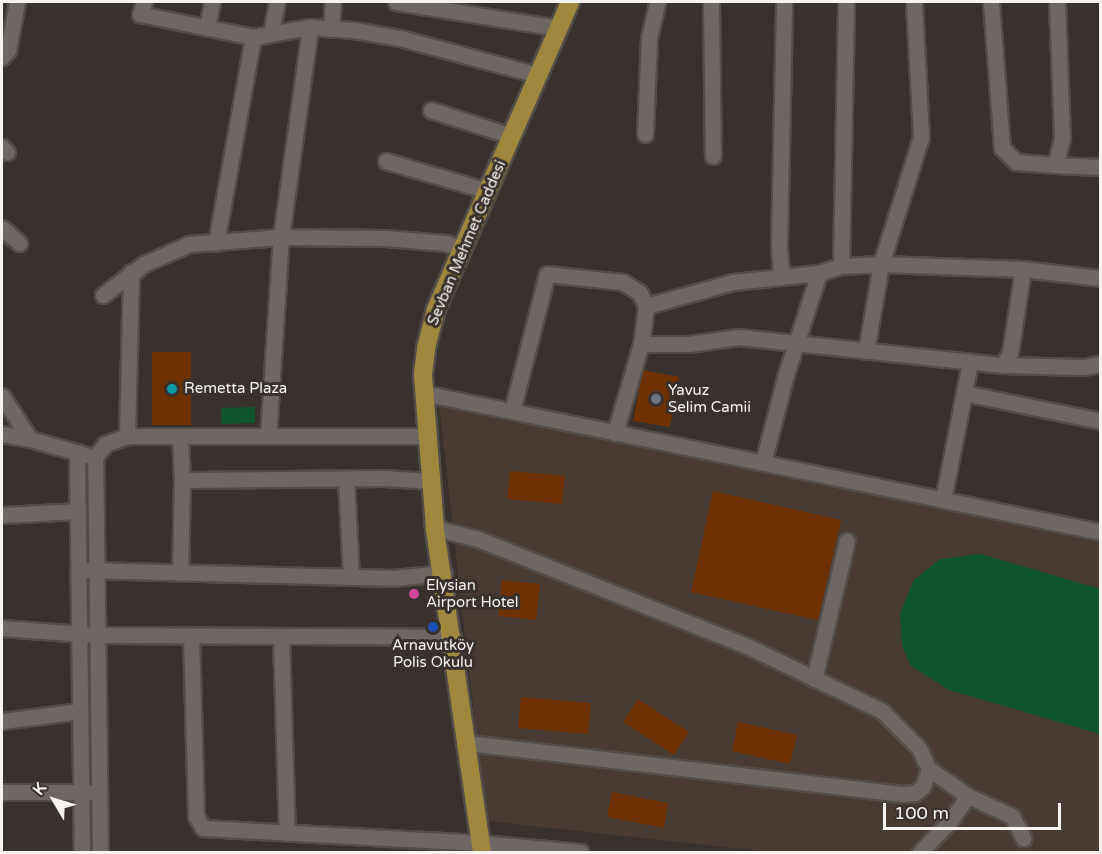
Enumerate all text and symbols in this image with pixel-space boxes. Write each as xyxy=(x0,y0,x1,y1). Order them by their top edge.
street label: Sevban Mehmet Caddesi xyxy=(424,158,510,328)
place label: Remetta Plaza xyxy=(184,380,287,398)
place label: Yavuz Selim Camii xyxy=(668,381,751,416)
marker: Remetta Plaza xyxy=(165,382,179,396)
marker: Yavuz Selim Camii xyxy=(649,392,663,406)
place label: Elysian Airport Hotel xyxy=(426,576,519,611)
marker: Elysian Airport Hotel xyxy=(407,587,421,601)
marker: Arnavutköy Polis Okulu xyxy=(426,620,440,634)
place label: Arnavutköy Polis Okulu xyxy=(392,636,474,671)
north arrow xyxy=(24,770,84,830)
text: K xyxy=(29,779,51,799)
scale bar xyxy=(886,791,1064,829)
text: 100 m xyxy=(894,802,949,824)

